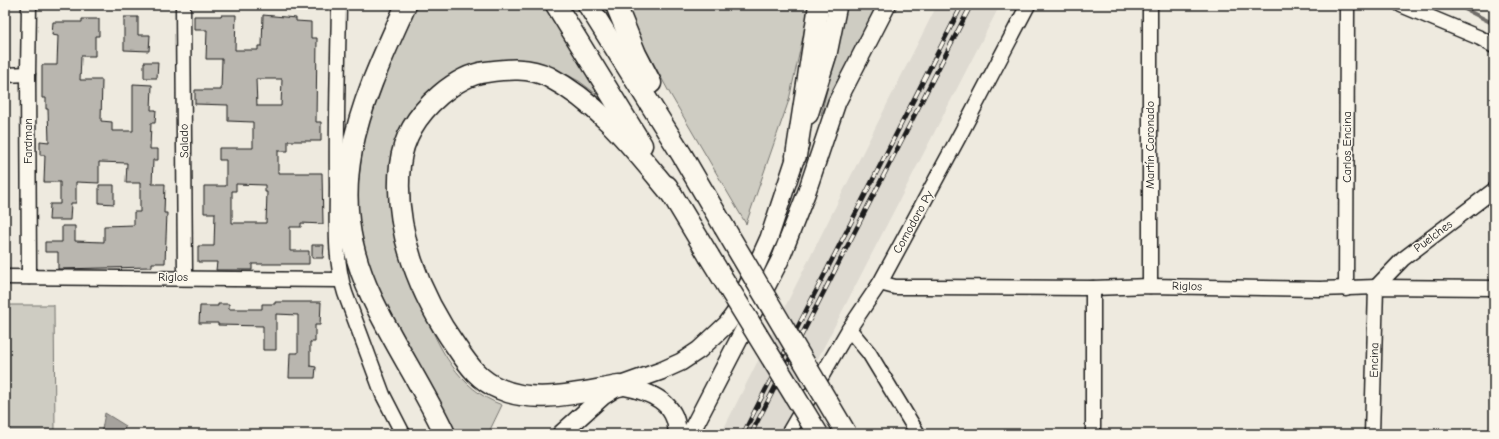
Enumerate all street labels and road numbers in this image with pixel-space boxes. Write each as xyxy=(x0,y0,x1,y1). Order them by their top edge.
street label: Martín Coronado xyxy=(1143,101,1157,189)
street label: Carlos Encina xyxy=(1340,111,1354,183)
street label: Fardman xyxy=(21,118,35,164)
street label: Salado xyxy=(177,124,191,158)
street label: Comodoro Py xyxy=(890,188,936,256)
street label: Puelches xyxy=(1411,217,1455,255)
street label: Riglos xyxy=(158,270,188,284)
street label: Riglos xyxy=(1172,279,1202,293)
street label: Encina xyxy=(1367,342,1381,378)

